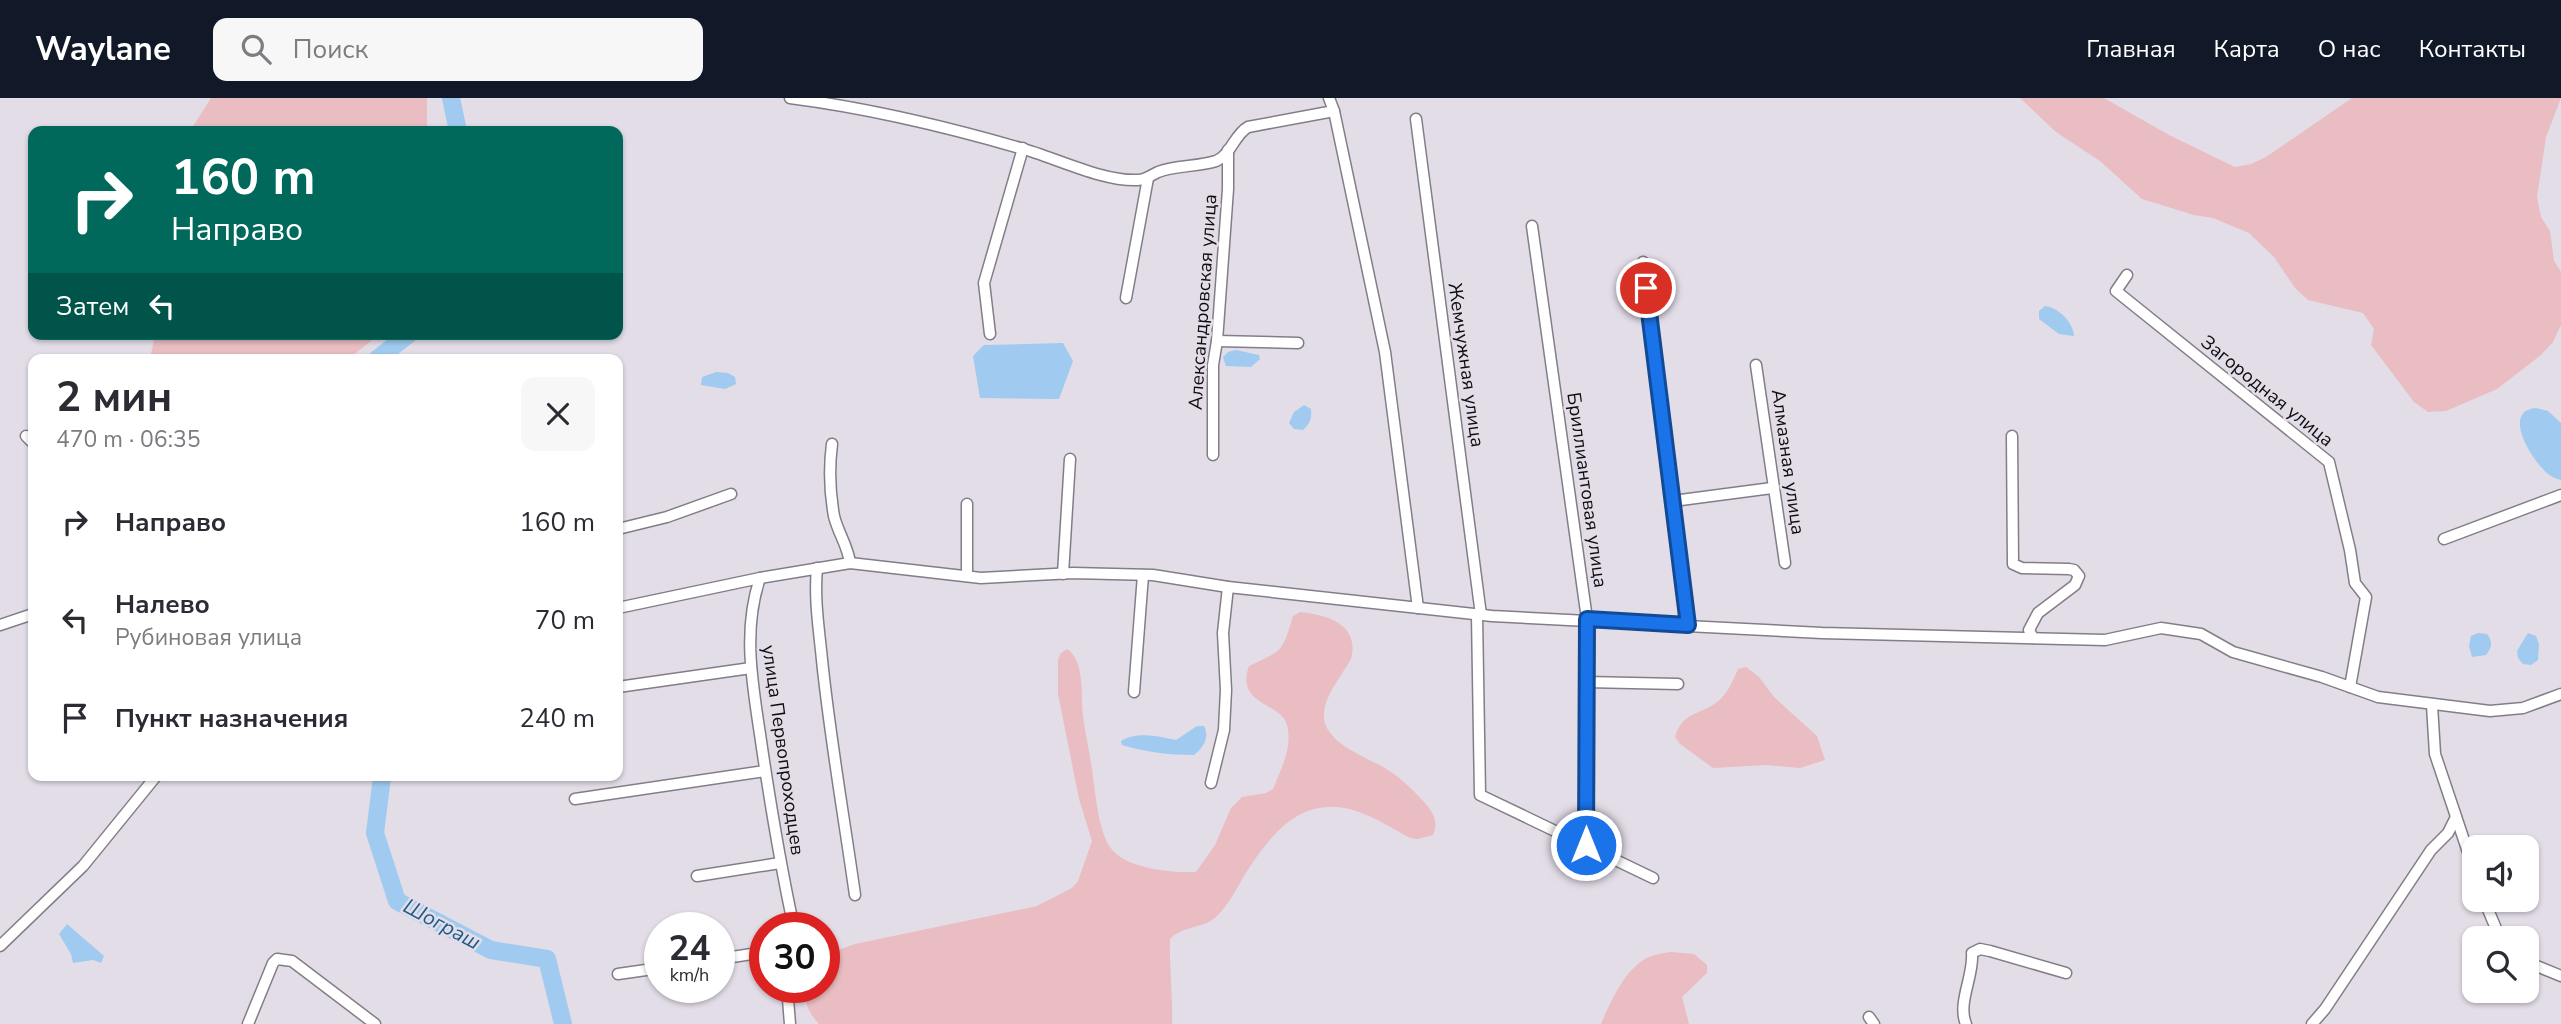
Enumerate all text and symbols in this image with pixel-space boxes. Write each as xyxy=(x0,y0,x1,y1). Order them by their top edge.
search box xyxy=(213,18,703,81)
text: Waylane xyxy=(35,27,171,72)
icon: search xyxy=(237,30,275,68)
text: Поиск xyxy=(293,32,368,67)
text: Главная xyxy=(2086,33,2176,65)
text: Карта xyxy=(2214,33,2280,65)
text: О нас xyxy=(2318,33,2381,65)
text: Контакты xyxy=(2419,33,2526,65)
text: 160 m xyxy=(171,144,315,211)
icon: right xyxy=(56,154,147,245)
street label: Александровская улица xyxy=(1182,193,1224,411)
text: Направо xyxy=(171,208,303,251)
pin xyxy=(1616,258,1676,318)
icon: arrive xyxy=(1627,269,1665,307)
street label: Жемчужная улица xyxy=(1442,281,1490,449)
icon: left xyxy=(143,287,181,325)
text: Затем xyxy=(56,289,129,324)
street label: Загородная улица xyxy=(2195,329,2339,453)
text: 2 мин xyxy=(56,369,172,426)
button: close xyxy=(521,377,595,451)
street label: Алмазная улица xyxy=(1765,388,1811,536)
street label: Бриллиантовая улица xyxy=(1560,391,1614,589)
text: 470 m · 06:35 xyxy=(56,424,201,455)
icon: right xyxy=(56,503,94,541)
text: Направо xyxy=(115,505,226,540)
text: 160 m xyxy=(519,505,595,540)
text: Налево xyxy=(115,587,210,622)
icon: left xyxy=(56,601,94,639)
text: 70 m xyxy=(535,603,595,638)
text: Рубиновая улица xyxy=(115,622,302,653)
street label: улица Первопроходцев xyxy=(755,643,811,857)
icon: arrive xyxy=(56,699,94,737)
text: Пункт назначения xyxy=(115,701,348,736)
text: 240 m xyxy=(519,701,595,736)
position arrow xyxy=(1549,808,1623,882)
map controls xyxy=(2462,835,2539,1003)
button: sound xyxy=(2462,835,2539,912)
water label: Шограш xyxy=(398,892,486,956)
speed limit sign: 30 xyxy=(749,912,840,1003)
text: 24 xyxy=(668,925,711,972)
button: search xyxy=(2462,926,2539,1003)
text: km/h xyxy=(670,963,709,987)

